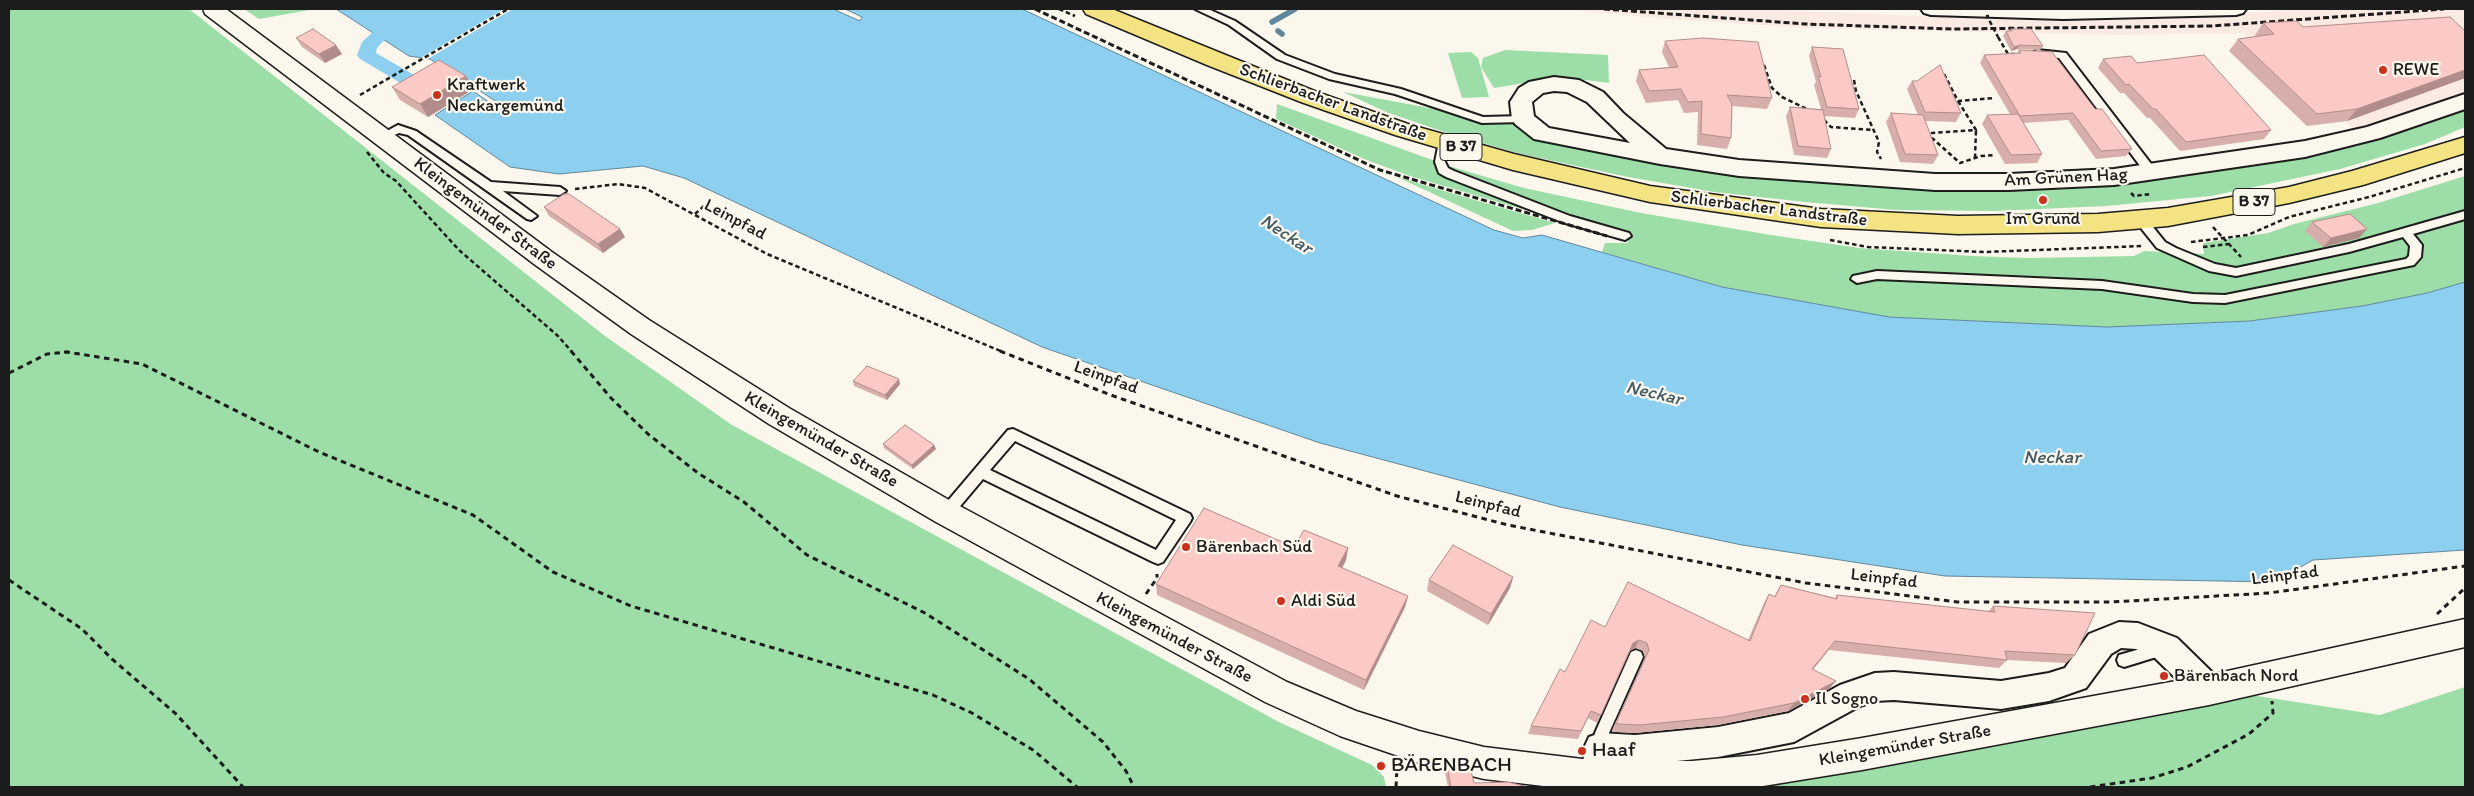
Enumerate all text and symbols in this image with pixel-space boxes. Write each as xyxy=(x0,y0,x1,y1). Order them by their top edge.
street label: Schlierbacher Landstraße xyxy=(1236,59,1430,147)
place label: REWE xyxy=(2393,59,2439,81)
marker: REWE xyxy=(2377,64,2389,76)
place label: Kraftwerk Neckargemünd xyxy=(447,74,564,116)
marker: Kraftwerk Neckargemünd xyxy=(431,89,443,101)
road number: B 37 xyxy=(1440,134,1482,160)
street label: Kleingemünder Straße xyxy=(409,153,561,275)
street label: Am Grünen Hag xyxy=(2004,164,2128,192)
street label: Schlierbacher Landstraße xyxy=(1669,186,1869,232)
road number: B 37 xyxy=(2233,188,2275,216)
marker: Im Grund xyxy=(2037,194,2049,206)
street label: Leinpfad xyxy=(700,195,770,245)
place label: Im Grund xyxy=(2006,208,2080,230)
water label: Neckar xyxy=(1256,210,1316,260)
street label: Leinpfad xyxy=(1071,356,1141,400)
water label: Neckar xyxy=(1623,376,1685,412)
street label: Kleingemünder Straße xyxy=(740,387,902,493)
water label: Neckar xyxy=(2023,447,2081,469)
street label: Leinpfad xyxy=(1453,486,1523,524)
place label: Bärenbach Süd xyxy=(1196,536,1312,558)
marker: Bärenbach Süd xyxy=(1180,541,1192,553)
street label: Leinpfad xyxy=(2250,561,2320,591)
street label: Leinpfad xyxy=(1849,564,1919,594)
street label: Kleingemünder Straße xyxy=(1092,588,1256,688)
place label: Aldi Süd xyxy=(1291,590,1356,612)
marker: Aldi Süd xyxy=(1275,595,1287,607)
place label: Bärenbach Nord xyxy=(2174,665,2298,687)
marker: Bärenbach Nord xyxy=(2158,670,2170,682)
place label: Il Sogno xyxy=(1815,688,1878,710)
marker: Il Sogno xyxy=(1799,693,1811,705)
street label: Kleingemünder Straße xyxy=(1817,720,1993,772)
place label: Haaf xyxy=(1592,738,1636,764)
marker: Haaf xyxy=(1576,745,1588,757)
place label: BÄRENBACH xyxy=(1391,753,1512,779)
marker: BÄRENBACH xyxy=(1375,760,1387,772)

